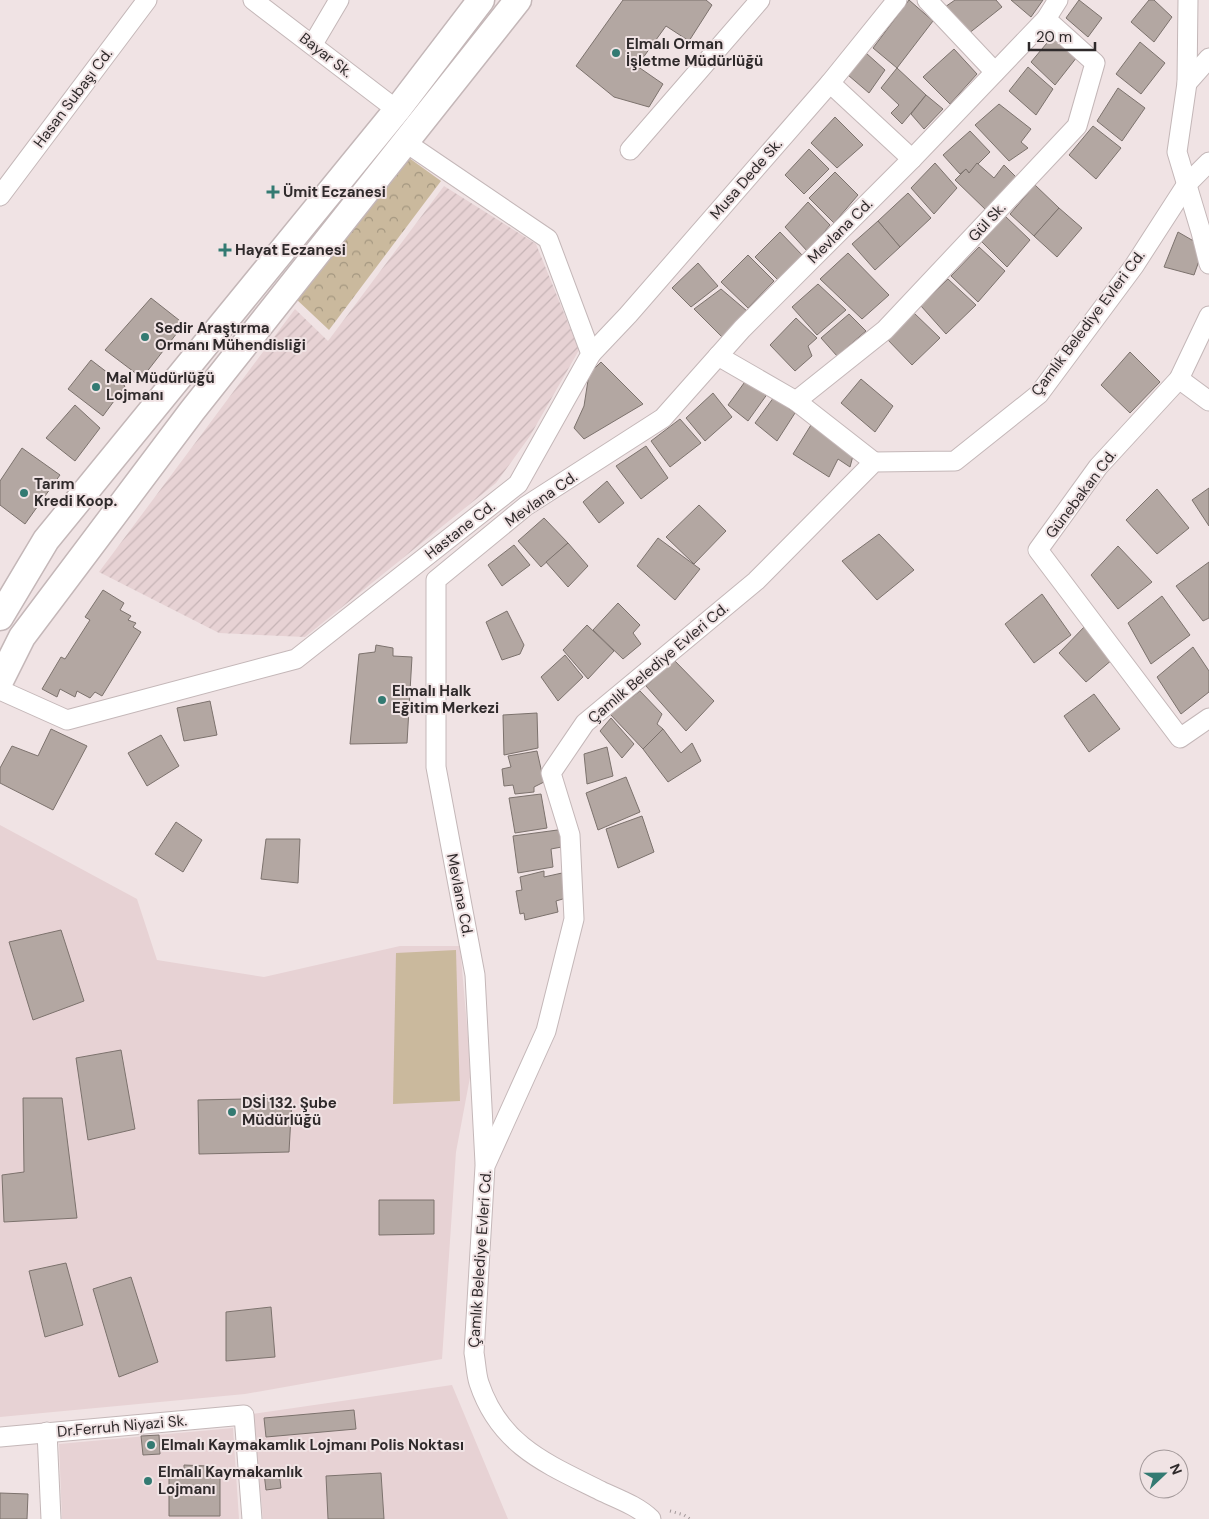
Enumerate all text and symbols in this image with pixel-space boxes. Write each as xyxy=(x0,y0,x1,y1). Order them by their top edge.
scale bar xyxy=(1029,20,1095,52)
text: 20 m xyxy=(1036,27,1072,47)
street label: Bayar Sk. xyxy=(295,28,357,82)
place label: Elmalı Orman İşletme Müdürlüğü xyxy=(626,34,763,71)
street label: Hasan Subaşı Cd. xyxy=(29,44,117,152)
marker: Elmalı Orman İşletme Müdürlüğü xyxy=(610,47,622,59)
street label: Musa Dede Sk. xyxy=(705,134,787,224)
place label: Ümit Eczanesi xyxy=(283,182,386,202)
marker: Ümit Eczanesi xyxy=(267,186,279,198)
street label: Mevlana Cd. xyxy=(803,194,877,268)
street label: Gül Sk. xyxy=(964,198,1010,246)
place label: Hayat Eczanesi xyxy=(235,240,346,260)
marker: Hayat Eczanesi xyxy=(219,244,231,256)
street label: Çamlık Belediye Evleri Cd. xyxy=(1027,246,1149,400)
place label: Sedir Araştırma Ormanı Mühendisliği xyxy=(155,318,306,355)
marker: Sedir Araştırma Ormanı Mühendisliği xyxy=(139,331,151,343)
place label: Mal Müdürlüğü Lojmanı xyxy=(106,368,215,405)
marker: Mal Müdürlüğü Lojmanı xyxy=(90,381,102,393)
street label: Günebakan Cd. xyxy=(1041,446,1121,542)
street label: Mevlana Cd. xyxy=(501,467,581,531)
place label: Tarım Kredi Koop. xyxy=(34,474,118,511)
marker: Tarım Kredi Koop. xyxy=(18,487,30,499)
street label: Hastane Cd. xyxy=(421,496,499,564)
street label: Çamlık Belediye Evleri Cd. xyxy=(584,598,732,728)
place label: Elmalı Halk Eğitim Merkezi xyxy=(392,681,499,718)
marker: Elmalı Halk Eğitim Merkezi xyxy=(376,694,388,706)
street label: Mevlana Cd. xyxy=(442,852,478,938)
place label: DSİ 132. Şube Müdürlüğü xyxy=(242,1093,337,1130)
marker: DSİ 132. Şube Müdürlüğü xyxy=(226,1106,238,1118)
street label: Çamlık Belediye Evleri Cd. xyxy=(464,1170,496,1348)
street label: Dr.Ferruh Niyazi Sk. xyxy=(56,1410,188,1442)
place label: Elmalı Kaymakamlık Lojmanı Polis Noktası xyxy=(161,1435,464,1455)
marker: Elmalı Kaymakamlık Lojmanı Polis Noktası xyxy=(145,1439,157,1451)
north arrow xyxy=(1139,1449,1189,1499)
text: N xyxy=(1166,1461,1186,1477)
place label: Elmalı Kaymakamlık Lojmanı xyxy=(158,1462,303,1499)
marker: Elmalı Kaymakamlık Lojmanı xyxy=(142,1475,154,1487)

